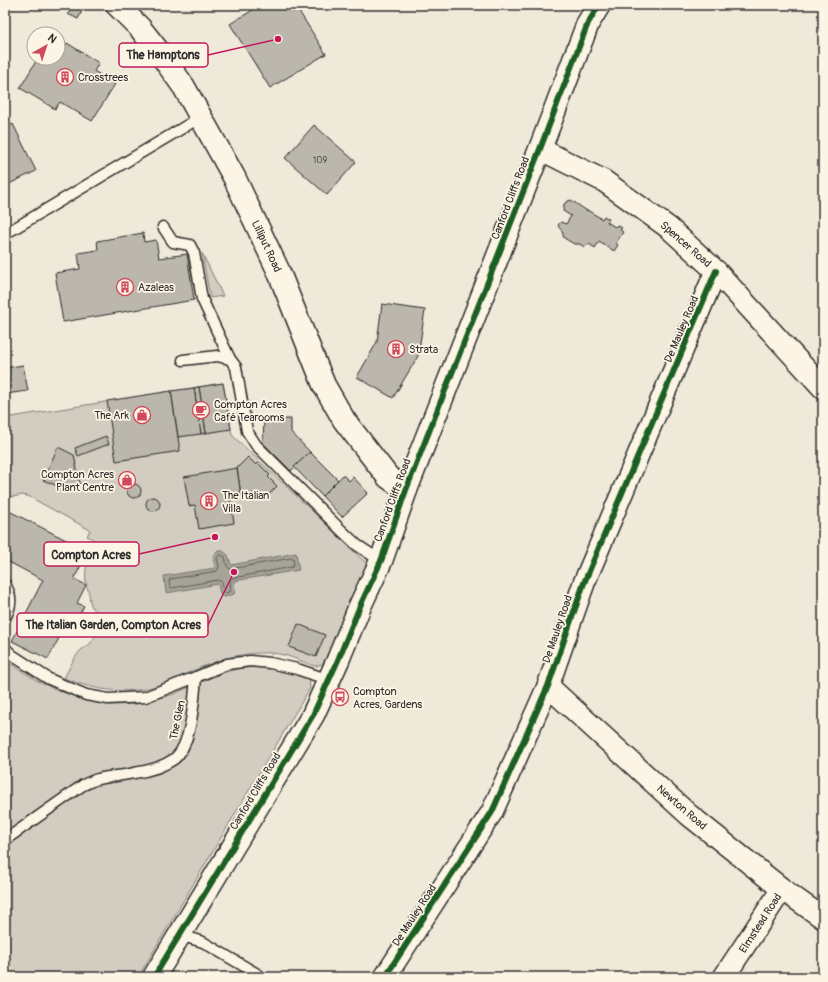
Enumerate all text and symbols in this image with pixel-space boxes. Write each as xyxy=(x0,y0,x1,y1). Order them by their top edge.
north arrow xyxy=(26,26,66,66)
text: N xyxy=(45,31,59,46)
callout: The Hamptons xyxy=(119,43,208,67)
text: The Hamptons xyxy=(125,48,200,63)
building icon: Crosstrees xyxy=(55,67,75,87)
place label: Crosstrees xyxy=(78,71,128,84)
house number: 109 xyxy=(313,155,328,166)
street label: Canford Cliffs Road xyxy=(489,155,532,241)
street label: Lilliput Road xyxy=(249,218,284,274)
street label: Spencer Road xyxy=(658,219,714,270)
building icon: Azaleas xyxy=(115,277,135,297)
place label: Azaleas xyxy=(138,281,174,294)
street label: De Mauley Road xyxy=(662,294,701,364)
building icon: Strata xyxy=(386,339,406,359)
place label: Strata xyxy=(409,343,438,356)
place label: Compton Acres Café Tearooms xyxy=(214,398,287,424)
cafe icon: Compton Acres Café Tearooms xyxy=(191,400,211,420)
shop icon: The Ark xyxy=(132,405,152,425)
place label: The Ark xyxy=(94,409,129,422)
street label: Canford Cliffs Road xyxy=(371,457,414,544)
place label: Compton Acres Plant Centre xyxy=(41,468,115,494)
shop icon: Compton Acres Plant Centre xyxy=(117,470,137,490)
place label: The Italian Villa xyxy=(222,489,269,515)
building icon: The Italian Villa xyxy=(199,491,219,511)
callout: Compton Acres xyxy=(44,542,139,566)
text: Compton Acres xyxy=(51,548,131,563)
street label: De Mauley Road xyxy=(540,593,575,665)
callout: The Italian Garden, Compton Acres xyxy=(17,613,208,637)
text: The Italian Garden, Compton Acres xyxy=(24,618,201,633)
place label: Compton Acres, Gardens xyxy=(353,685,422,711)
bus stop icon: Compton Acres, Gardens xyxy=(330,687,350,707)
street label: The Glen xyxy=(167,699,188,741)
street label: Canford Cliffs Road xyxy=(227,750,284,832)
street label: Newton Road xyxy=(654,782,709,833)
street label: De Mauley Road xyxy=(390,882,439,949)
street label: Elmstead Road xyxy=(736,891,784,955)

